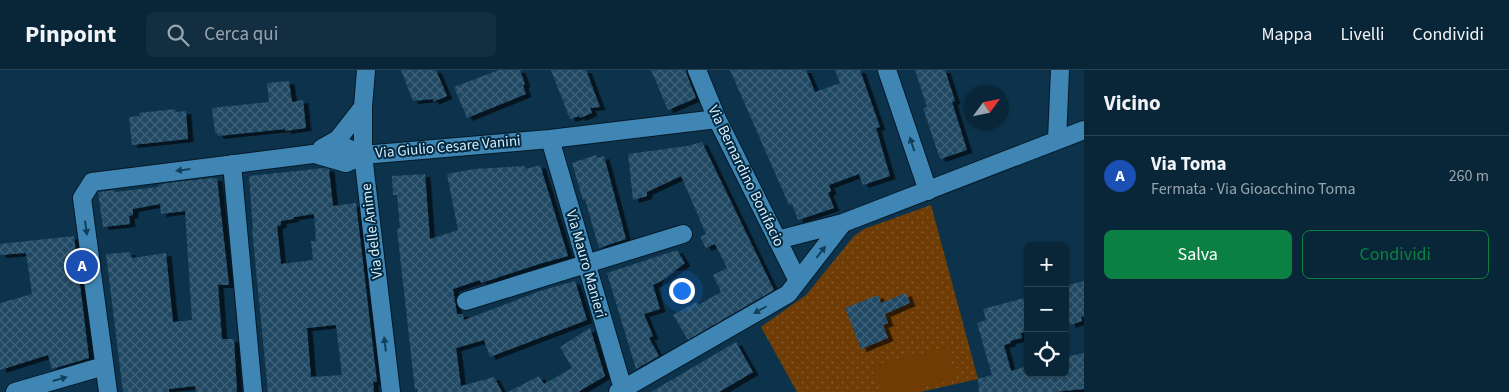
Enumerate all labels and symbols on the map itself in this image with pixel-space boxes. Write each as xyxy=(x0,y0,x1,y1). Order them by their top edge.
north arrow xyxy=(964,85,1009,130)
street label: Via Bernardino Bonifacio xyxy=(703,102,789,250)
street label: Via Giulio Cesare Vanini xyxy=(374,130,522,164)
one-way arrow xyxy=(908,137,915,152)
one-way arrow xyxy=(175,166,191,174)
street label: Via delle Anime xyxy=(356,182,388,280)
street label: Via Mauro Manieri xyxy=(561,208,611,320)
one-way arrow xyxy=(82,220,90,236)
one-way arrow xyxy=(815,246,826,259)
pin: A xyxy=(66,247,98,285)
your location xyxy=(669,278,695,304)
one-way arrow xyxy=(754,306,767,315)
one-way arrow xyxy=(381,335,389,351)
one-way arrow xyxy=(52,374,67,382)

